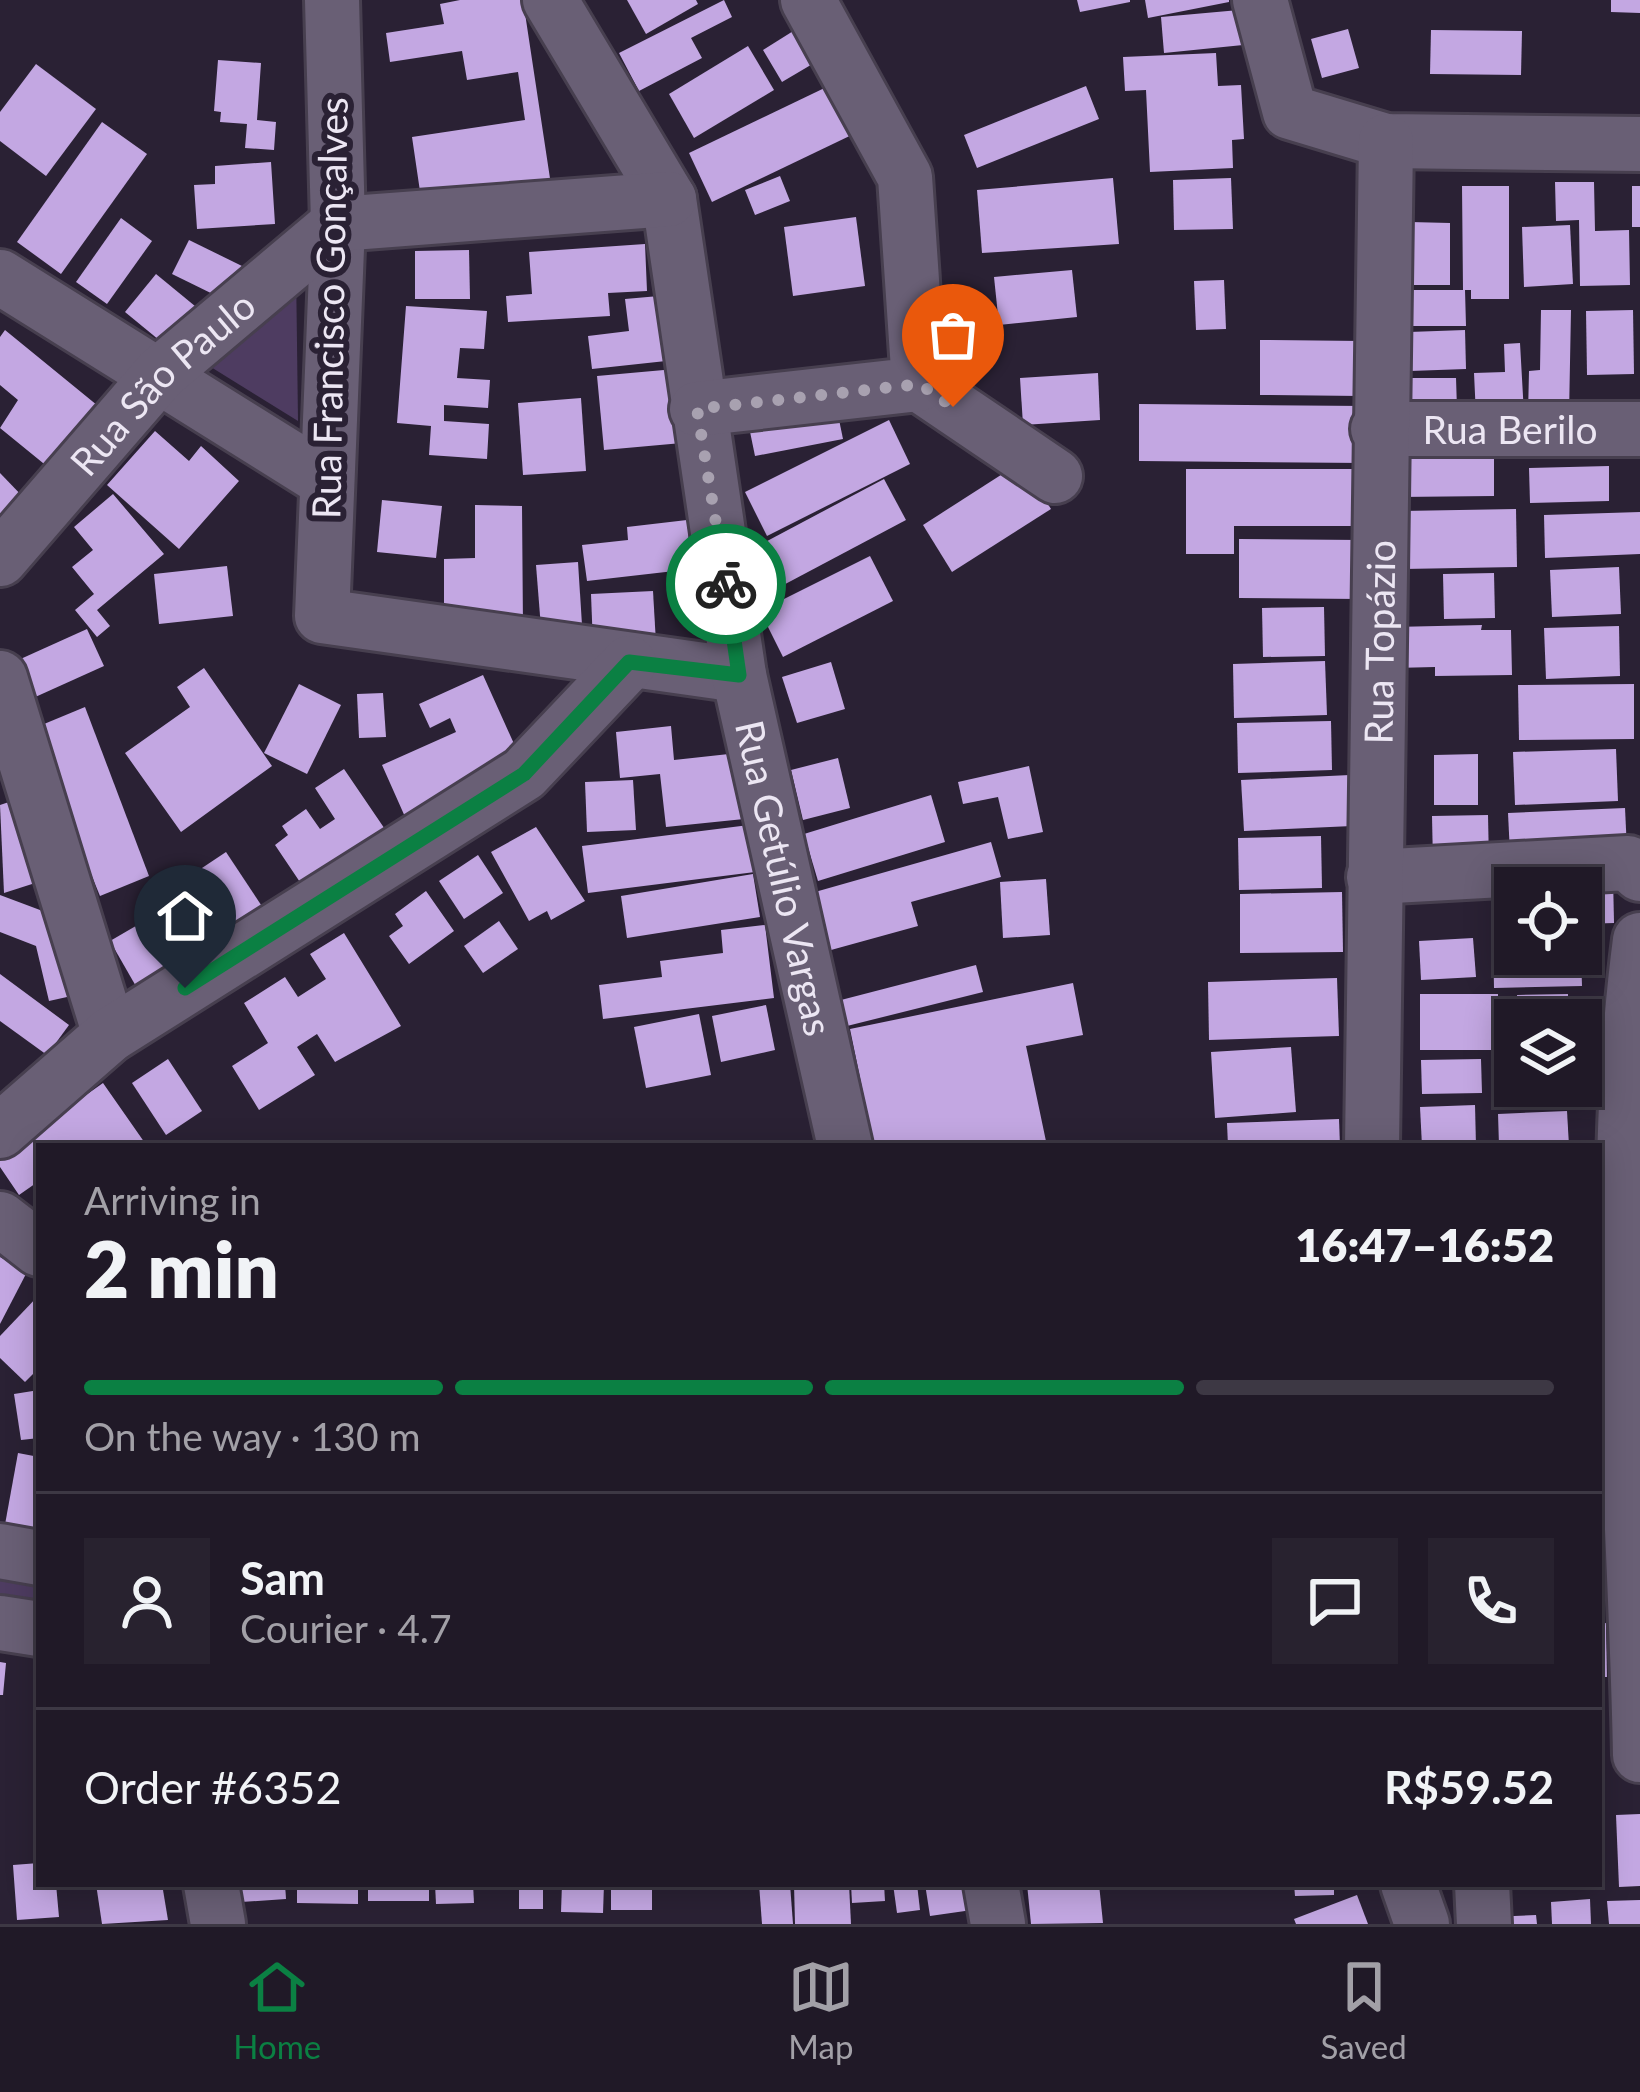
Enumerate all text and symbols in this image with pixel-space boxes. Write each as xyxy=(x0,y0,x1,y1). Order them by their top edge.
street label: Rua Francisco Gonçalves xyxy=(302,97,356,519)
street label: Rua São Paulo xyxy=(60,281,264,484)
pin xyxy=(902,284,1004,407)
icon: bag xyxy=(920,302,986,368)
street label: Rua Berilo xyxy=(1422,406,1598,452)
courier xyxy=(666,524,786,644)
street label: Rua Topázio xyxy=(1355,540,1403,745)
icon: bike xyxy=(693,551,759,617)
street label: Rua Getúlio Vargas xyxy=(727,716,842,1040)
pin xyxy=(134,865,236,988)
map controls xyxy=(1494,867,1602,1107)
button: locate xyxy=(1494,867,1602,975)
icon: home xyxy=(152,883,218,949)
button: layers xyxy=(1494,999,1602,1107)
text: Arriving in xyxy=(84,1177,261,1223)
text: 16:47–16:52 xyxy=(1295,1218,1554,1272)
text: 2 min xyxy=(84,1221,279,1315)
text: On the way · 130 m xyxy=(84,1413,421,1459)
button: person xyxy=(84,1538,210,1664)
button: chat xyxy=(1272,1538,1398,1664)
button: phone xyxy=(1428,1538,1554,1664)
text: Sam xyxy=(240,1551,325,1605)
text: Courier · 4.7 xyxy=(240,1605,452,1651)
text: Order #6352 xyxy=(84,1760,342,1814)
text: R$59.52 xyxy=(1384,1760,1554,1814)
tab: Home xyxy=(233,1954,321,2066)
tab: Map xyxy=(788,1954,854,2066)
tab: Saved xyxy=(1320,1954,1407,2066)

